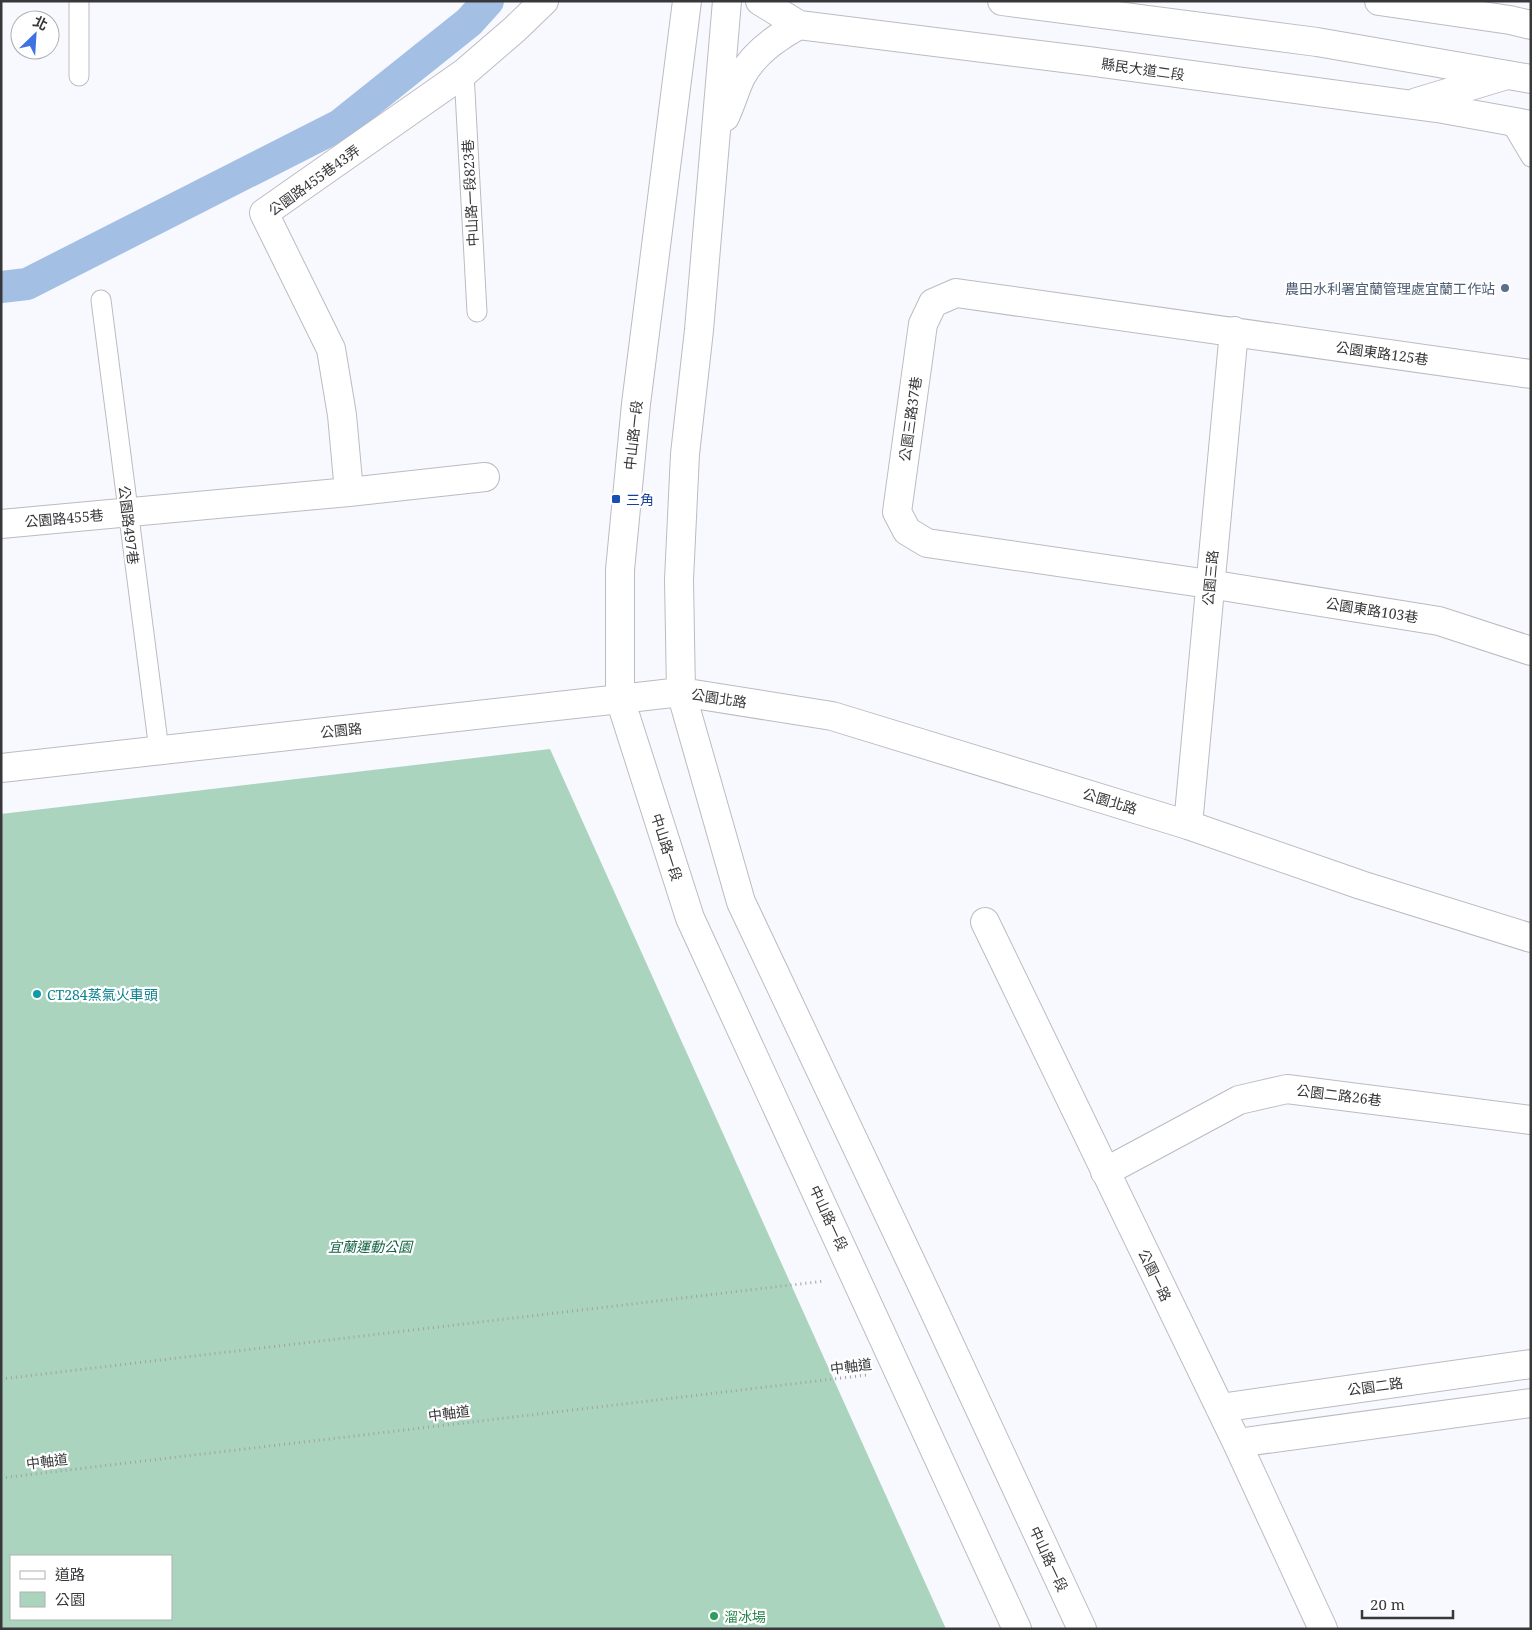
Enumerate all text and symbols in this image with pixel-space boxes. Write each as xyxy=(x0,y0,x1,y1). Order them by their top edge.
north arrow xyxy=(10,10,60,60)
text: 北 xyxy=(30,11,51,34)
street label: 縣民大道二段 xyxy=(1100,54,1186,84)
street label: 中山路一段823巷 xyxy=(458,139,482,247)
street label: 公園路455巷43弄 xyxy=(264,140,364,220)
place label: 農田水利署宜蘭管理處宜蘭工作站 xyxy=(1285,279,1495,298)
marker: 農田水利署宜蘭管理處宜蘭工作站 xyxy=(1499,282,1511,294)
street label: 公園東路125巷 xyxy=(1334,337,1430,369)
street label: 公園三路37巷 xyxy=(895,375,925,463)
street label: 中山路一段 xyxy=(620,399,646,471)
street label: 公園路497巷 xyxy=(115,484,143,566)
place label: 三角 xyxy=(626,490,654,509)
marker: 三角 xyxy=(610,493,622,505)
street label: 公園路455巷 xyxy=(24,505,104,531)
street label: 公園三路 xyxy=(1198,549,1222,607)
street label: 公園東路103巷 xyxy=(1324,593,1420,627)
street label: 公園北路 xyxy=(690,684,748,712)
street label: 公園路 xyxy=(319,718,363,742)
street label: 公園北路 xyxy=(1080,784,1140,818)
street label: 中山路一段 xyxy=(647,811,687,883)
place label: CT284蒸氣火車頭 xyxy=(47,985,158,1004)
marker: CT284蒸氣火車頭 xyxy=(31,988,43,1000)
street label: 公園二路26巷 xyxy=(1295,1080,1383,1110)
street label: 中山路一段 xyxy=(806,1182,852,1254)
park label: 宜蘭運動公園 xyxy=(328,1237,414,1256)
street label: 公園一路 xyxy=(1134,1246,1176,1304)
street label: 中軸道 xyxy=(829,1354,873,1378)
street label: 公園二路 xyxy=(1346,1373,1404,1399)
street label: 中軸道 xyxy=(427,1401,471,1425)
street label: 中軸道 xyxy=(25,1449,69,1473)
street label: 中山路一段 xyxy=(1026,1523,1072,1595)
legend xyxy=(10,1555,172,1620)
text: 道路 xyxy=(55,1564,85,1584)
scale bar xyxy=(1362,1588,1453,1620)
text: 公園 xyxy=(55,1589,85,1609)
text: 20 m xyxy=(1370,1594,1405,1614)
place label: 溜冰場 xyxy=(724,1607,766,1626)
marker: 溜冰場 xyxy=(708,1610,720,1622)

